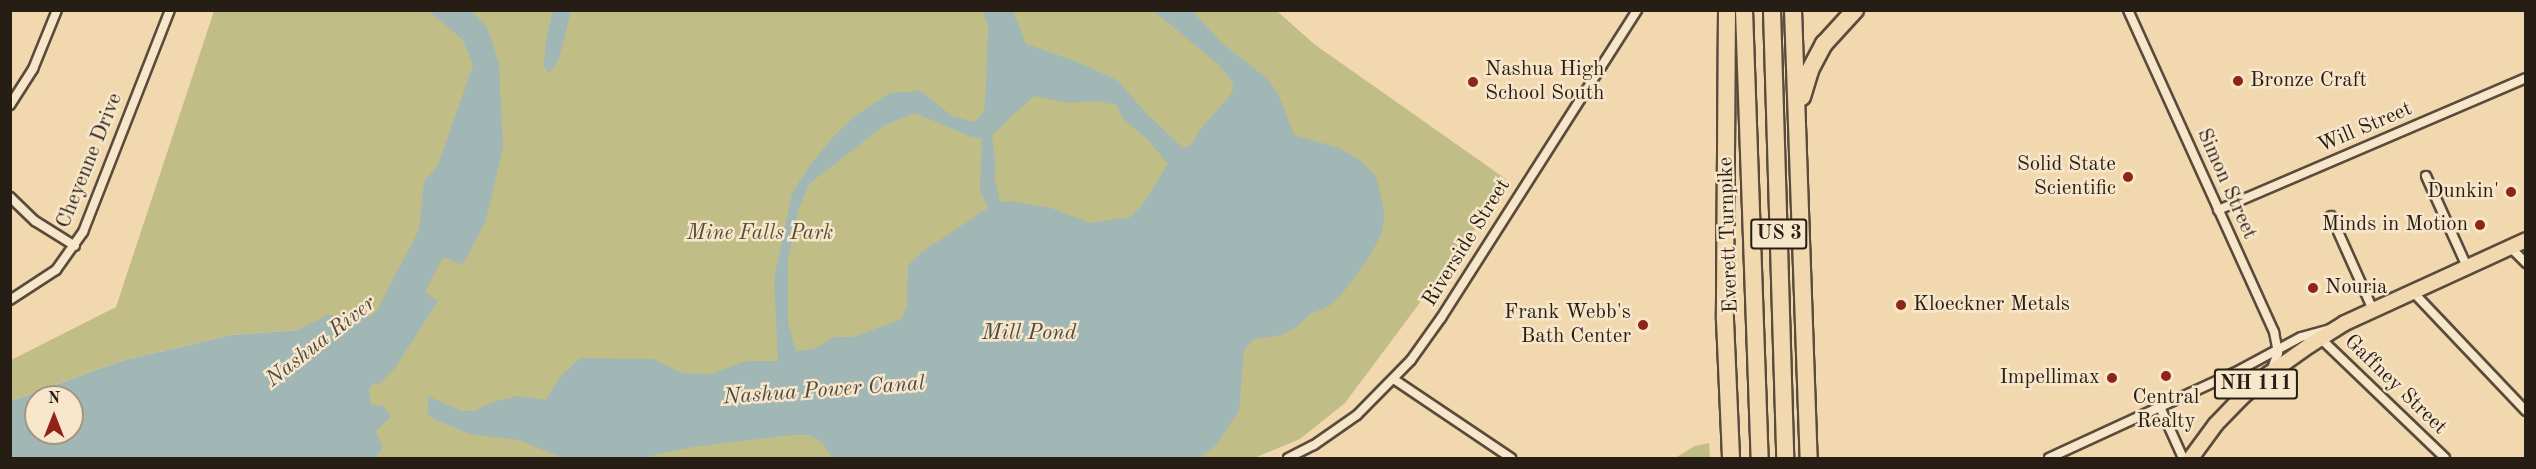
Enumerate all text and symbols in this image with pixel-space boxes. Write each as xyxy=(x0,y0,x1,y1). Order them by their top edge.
place label: Nashua High School South xyxy=(1485,57,1605,107)
place label: Bronze Craft xyxy=(2250,68,2367,94)
marker: Bronze Craft xyxy=(2231,74,2245,88)
marker: Nashua High School South xyxy=(1466,75,1480,89)
street label: Cheyenne Drive xyxy=(51,90,129,232)
street label: Will Street xyxy=(2314,97,2416,159)
street label: Simon Street xyxy=(2190,125,2262,243)
place label: Solid State Scientific xyxy=(2017,152,2116,202)
street label: Everett Turnpike xyxy=(1714,156,1744,314)
marker: Solid State Scientific xyxy=(2121,170,2135,184)
street label: Riverside Street xyxy=(1418,174,1516,312)
place label: Dunkin' xyxy=(2427,179,2499,205)
marker: Dunkin' xyxy=(2504,185,2518,199)
place label: Minds in Motion xyxy=(2322,212,2468,238)
road number: US 3 xyxy=(1749,217,1809,251)
marker: Minds in Motion xyxy=(2473,218,2487,232)
park label: Mine Falls Park xyxy=(687,221,833,247)
place label: Nouria xyxy=(2325,275,2387,301)
marker: Nouria xyxy=(2306,281,2320,295)
water label: Nashua River xyxy=(261,291,381,393)
place label: Kloeckner Metals xyxy=(1913,292,2070,318)
marker: Kloeckner Metals xyxy=(1894,298,1908,312)
place label: Frank Webb's Bath Center xyxy=(1504,300,1631,350)
marker: Frank Webb's Bath Center xyxy=(1636,318,1650,332)
water label: Mill Pond xyxy=(982,321,1076,347)
street label: Gaffney Street xyxy=(2338,330,2452,440)
place label: Impellimax xyxy=(2000,365,2100,391)
road number: NH 111 xyxy=(2212,367,2300,401)
marker: Central Realty xyxy=(2159,369,2173,383)
water label: Nashua Power Canal xyxy=(722,371,926,411)
marker: Impellimax xyxy=(2105,371,2119,385)
north arrow xyxy=(24,385,84,445)
place label: Central Realty xyxy=(2132,385,2200,435)
text: N xyxy=(48,391,60,407)

